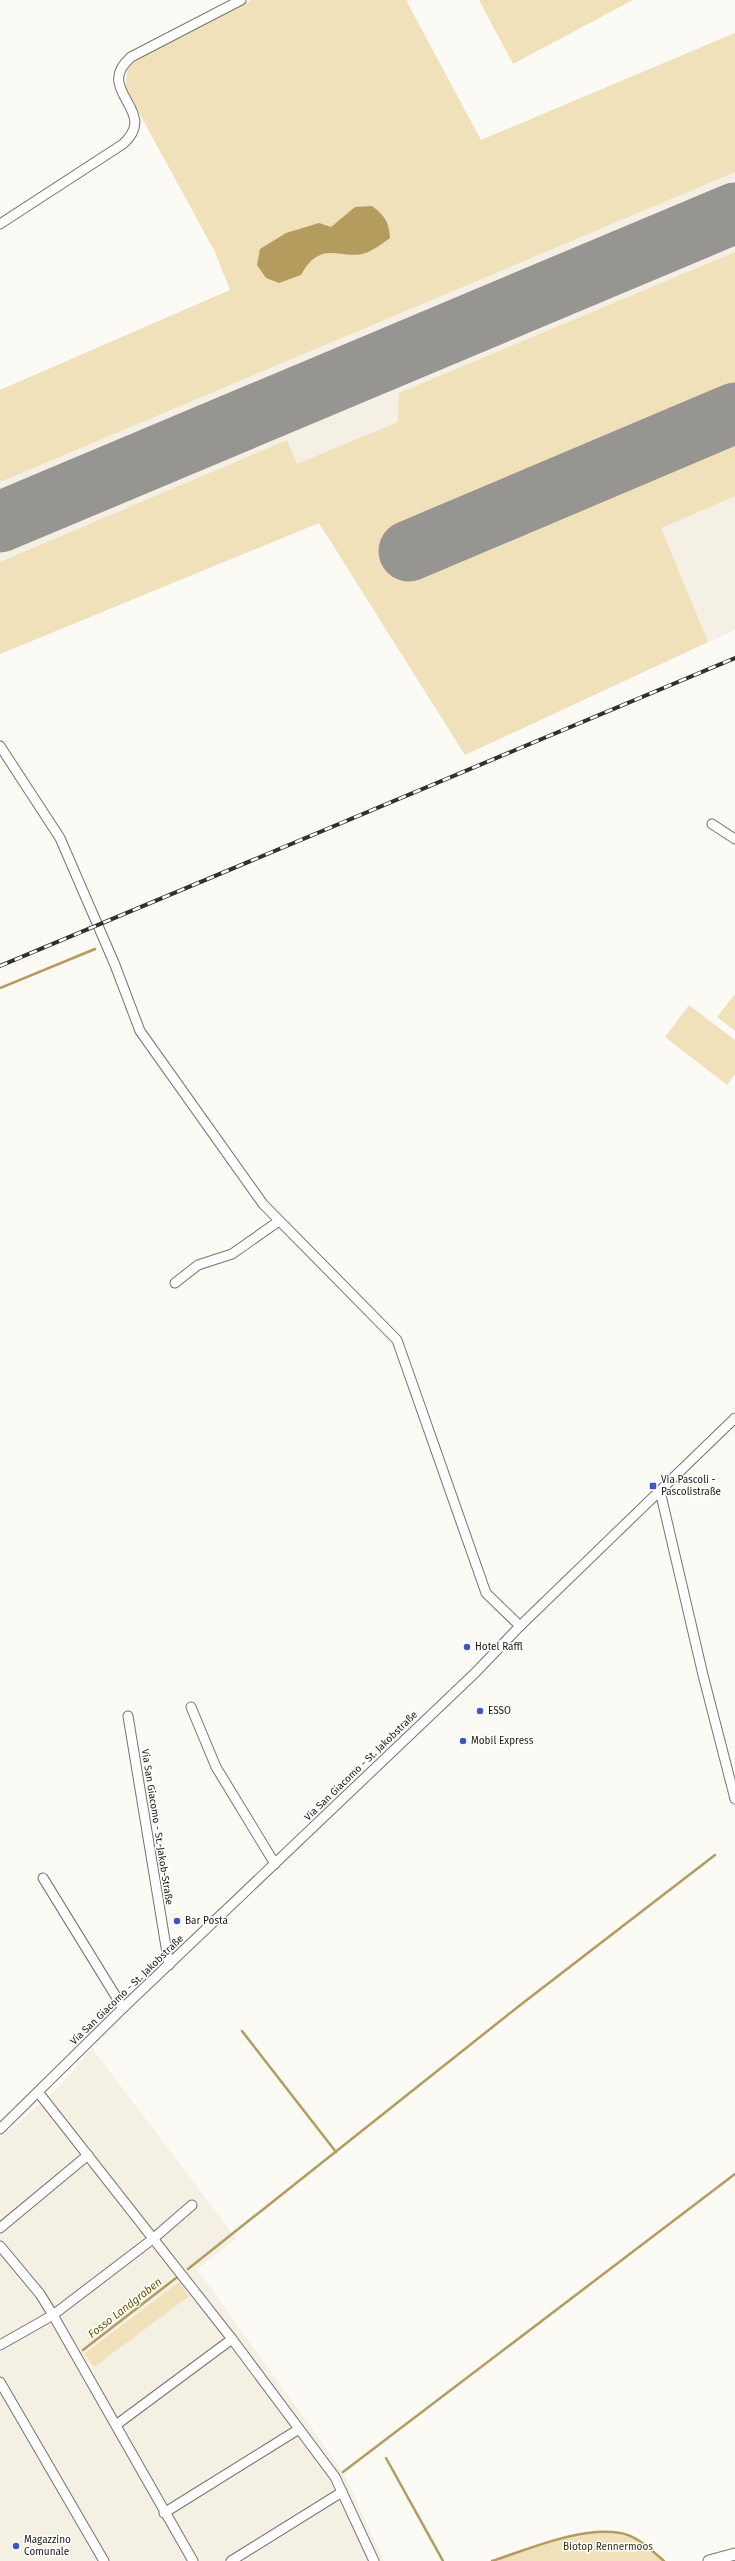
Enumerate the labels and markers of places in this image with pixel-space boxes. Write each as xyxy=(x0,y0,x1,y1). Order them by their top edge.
place label: Via Pascoli - Pascolistraße xyxy=(661,1474,721,1498)
marker: Via Pascoli - Pascolistraße xyxy=(648,1481,658,1491)
place label: Hotel Raffl xyxy=(475,1641,523,1653)
marker: Hotel Raffl xyxy=(462,1642,472,1652)
place label: ESSO xyxy=(488,1705,511,1717)
marker: ESSO xyxy=(475,1706,485,1716)
place label: Mobil Express xyxy=(471,1735,534,1747)
marker: Mobil Express xyxy=(458,1736,468,1746)
place label: Bar Posta xyxy=(185,1915,228,1927)
marker: Bar Posta xyxy=(172,1916,182,1926)
place label: Magazzino Comunale xyxy=(24,2534,71,2558)
marker: Magazzino Comunale xyxy=(11,2541,21,2551)

